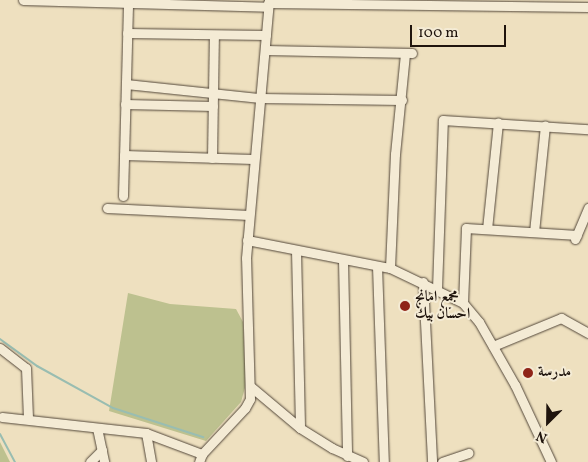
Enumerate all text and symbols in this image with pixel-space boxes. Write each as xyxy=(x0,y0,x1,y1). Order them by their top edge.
scale bar xyxy=(413,15,509,47)
text: 100 m xyxy=(418,23,458,44)
place label: مجمع امانج احسان بيك xyxy=(415,288,470,323)
marker: مجمع امانج احسان بيك xyxy=(399,300,411,312)
place label: مدرسة xyxy=(538,364,571,382)
marker: مدرسة xyxy=(522,367,534,379)
north arrow xyxy=(523,397,573,447)
text: N xyxy=(534,426,550,447)

